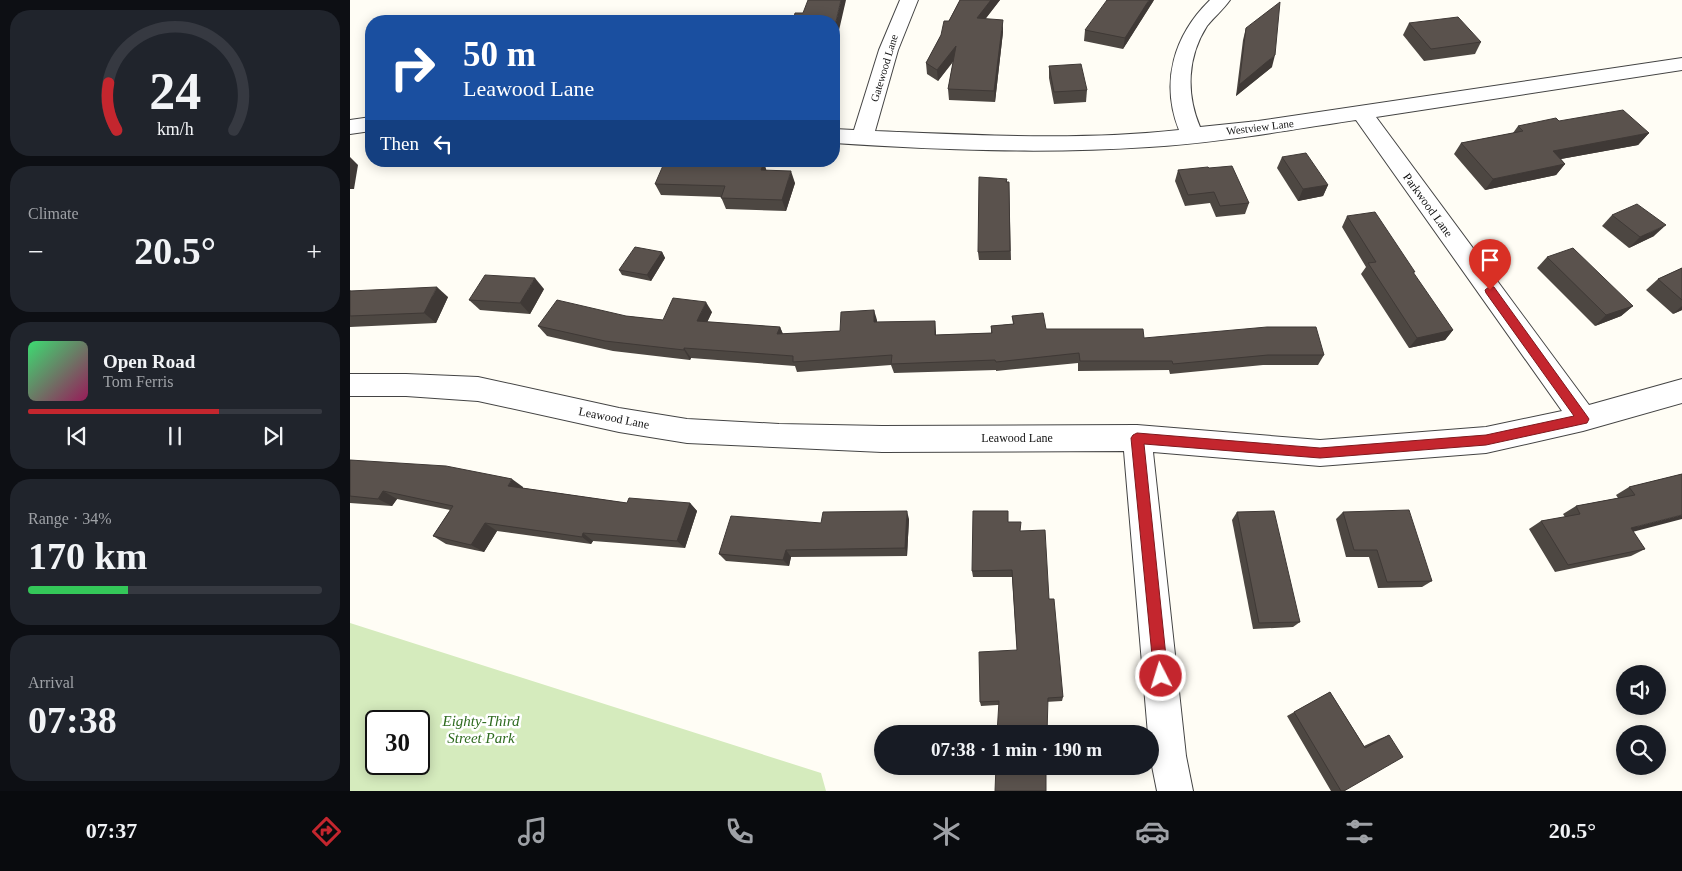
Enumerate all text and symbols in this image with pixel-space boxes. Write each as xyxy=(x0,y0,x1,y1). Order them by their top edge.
street label: Gatewood Lane xyxy=(868,33,900,103)
icon: right xyxy=(380,35,445,100)
text: 50 m xyxy=(463,35,536,74)
text: 24 xyxy=(149,63,201,120)
text: Leawood Lane xyxy=(463,76,594,101)
street label: Westview Lane xyxy=(1226,117,1295,137)
text: km/h xyxy=(157,119,193,139)
icon: left xyxy=(429,130,457,158)
text: Then xyxy=(380,133,419,154)
street label: Parkwood Lane xyxy=(1400,170,1456,240)
text: Climate xyxy=(28,205,79,222)
text: 20.5° xyxy=(134,230,216,272)
text: − xyxy=(28,236,44,267)
text: + xyxy=(306,236,322,267)
pin xyxy=(1469,239,1511,290)
icon: arrive xyxy=(1476,246,1504,274)
text: Open Road xyxy=(103,351,195,372)
text: Tom Ferris xyxy=(103,373,173,390)
street label: Leawood Lane xyxy=(578,404,650,432)
icon: previous xyxy=(63,422,91,450)
icon: pause xyxy=(161,422,189,450)
icon: next xyxy=(259,422,287,450)
street label: Leawood Lane xyxy=(981,431,1053,445)
text: Range · 34% xyxy=(28,510,112,527)
text: 170 km xyxy=(28,535,147,577)
position arrow xyxy=(1134,649,1186,701)
map controls xyxy=(1616,665,1666,775)
button: sound xyxy=(1616,665,1666,715)
text: Arrival xyxy=(28,674,74,691)
text: 07:38 xyxy=(28,699,117,741)
speed limit sign: 30 xyxy=(365,710,430,775)
park label: Eighty-Third Street Park xyxy=(442,713,520,746)
button: search xyxy=(1616,725,1666,775)
text: 07:38 · 1 min · 190 m xyxy=(931,739,1102,760)
icon: directions xyxy=(309,814,344,849)
icon: music xyxy=(515,814,550,849)
icon: phone xyxy=(722,814,757,849)
icon: climate xyxy=(929,814,964,849)
icon: car xyxy=(1135,814,1170,849)
icon: filters xyxy=(1342,814,1377,849)
text: 07:37 xyxy=(86,818,137,843)
text: 20.5° xyxy=(1549,818,1596,843)

